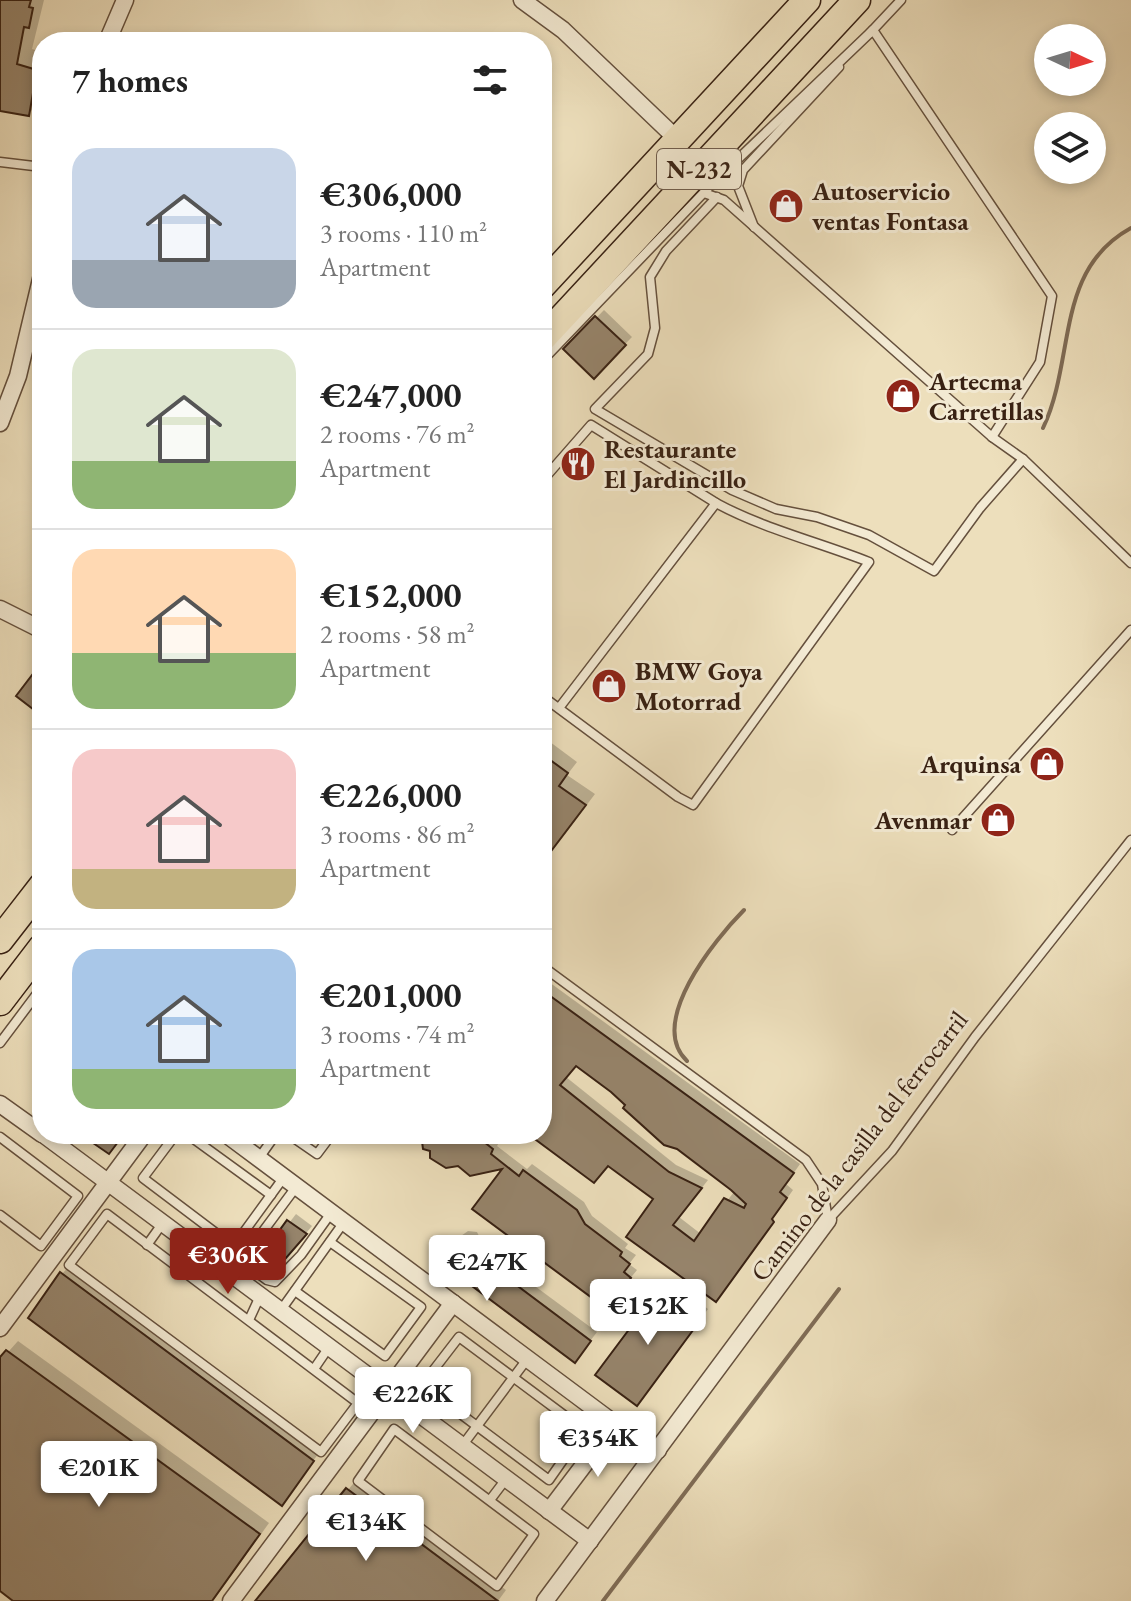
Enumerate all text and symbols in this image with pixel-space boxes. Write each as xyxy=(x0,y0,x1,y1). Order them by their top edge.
north arrow xyxy=(1034,24,1106,96)
map controls xyxy=(1034,24,1106,184)
text: 7 homes xyxy=(72,58,188,102)
icon: filters xyxy=(468,58,512,102)
button: layers xyxy=(1034,112,1106,184)
road number: N-232 xyxy=(657,149,741,189)
text: €306,000 xyxy=(320,172,461,216)
place label: Autoservicio ventas Fontasa xyxy=(811,174,969,238)
icon: home xyxy=(136,180,232,276)
shop icon: Autoservicio ventas Fontasa xyxy=(767,187,805,225)
text: 3 rooms · 110 m² xyxy=(320,216,487,250)
text: Apartment xyxy=(320,250,430,284)
place label: Artecma Carretillas xyxy=(928,364,1044,428)
text: €247,000 xyxy=(320,373,461,417)
shop icon: Artecma Carretillas xyxy=(884,377,922,415)
icon: home xyxy=(136,381,232,477)
text: 2 rooms · 76 m² xyxy=(320,417,475,451)
place label: Restaurante El Jardincillo xyxy=(604,432,746,496)
restaurant icon: Restaurante El Jardincillo xyxy=(559,445,597,483)
text: Apartment xyxy=(320,451,430,485)
text: €152,000 xyxy=(320,573,461,617)
icon: home xyxy=(136,581,232,677)
text: 2 rooms · 58 m² xyxy=(320,617,475,651)
text: Apartment xyxy=(320,651,430,685)
place label: BMW Goya Motorrad xyxy=(635,654,763,718)
shop icon: BMW Goya Motorrad xyxy=(590,667,628,705)
shop icon: Arquinsa xyxy=(1028,745,1066,783)
place label: Arquinsa xyxy=(919,747,1022,781)
text: €226,000 xyxy=(320,773,461,817)
icon: home xyxy=(136,781,232,877)
shop icon: Avenmar xyxy=(979,801,1017,839)
place label: Avenmar xyxy=(873,803,972,837)
text: 3 rooms · 86 m² xyxy=(320,817,475,851)
text: Apartment xyxy=(320,851,430,885)
text: €201,000 xyxy=(320,973,461,1017)
icon: home xyxy=(136,981,232,1077)
street label: Camino de la casilla del ferrocarril xyxy=(743,1004,975,1288)
text: 3 rooms · 74 m² xyxy=(320,1017,475,1051)
text: Apartment xyxy=(320,1051,430,1085)
pin: €306K xyxy=(172,1228,284,1296)
pin: €247K xyxy=(431,1235,543,1303)
text: €306K xyxy=(188,1237,268,1271)
text: €247K xyxy=(447,1244,527,1278)
pin: €152K xyxy=(592,1279,704,1347)
text: €152K xyxy=(608,1288,688,1322)
pin: €226K xyxy=(357,1367,469,1435)
text: €226K xyxy=(373,1376,453,1410)
pin: €354K xyxy=(542,1411,654,1479)
text: €354K xyxy=(558,1420,638,1454)
pin: €201K xyxy=(43,1441,155,1509)
text: €201K xyxy=(59,1450,139,1484)
pin: €134K xyxy=(310,1495,422,1563)
text: €134K xyxy=(326,1504,406,1538)

